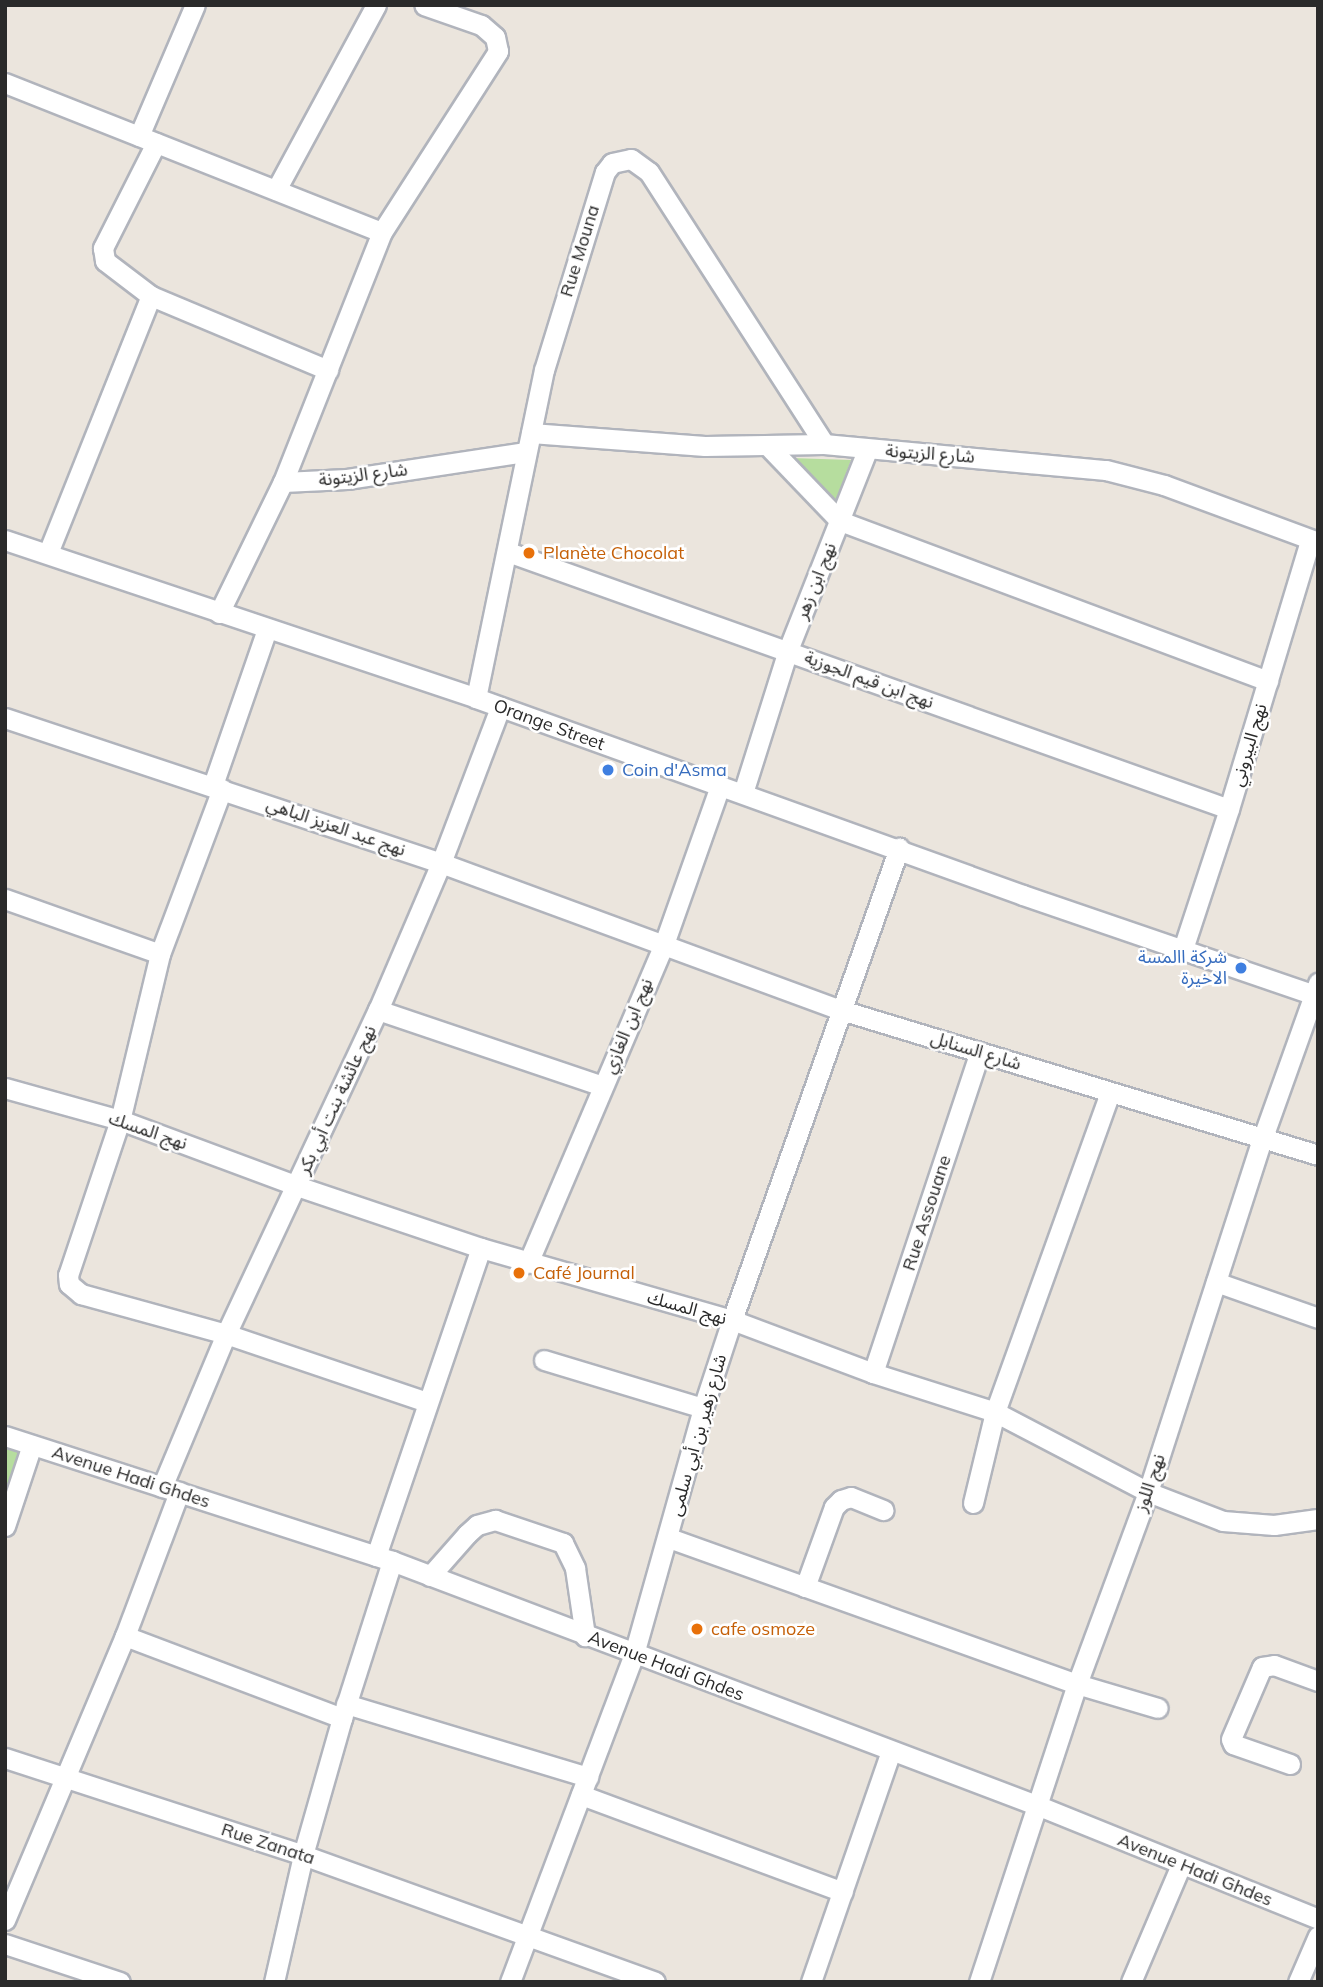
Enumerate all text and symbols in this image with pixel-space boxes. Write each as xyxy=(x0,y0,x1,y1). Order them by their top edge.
street label: Rue Mouna xyxy=(556,203,604,299)
street label: شارع الزيتونة xyxy=(885,440,975,468)
street label: شارع الزيتونة xyxy=(317,459,409,491)
street label: نهج ابن زهر xyxy=(791,540,841,622)
place label: Planète Chocolat xyxy=(543,542,684,564)
marker: Planète Chocolat xyxy=(521,545,537,561)
street label: نهج ابن قيم الجوزية xyxy=(801,647,937,713)
street label: Orange Street xyxy=(490,695,608,755)
street label: نهج البيروني xyxy=(1226,701,1272,789)
place label: Coin d'Asma xyxy=(622,759,727,781)
marker: Coin d'Asma xyxy=(600,762,616,778)
street label: نهج عبد العزيز الباهي xyxy=(263,793,409,861)
place label: شركة االمسة الاخيرة xyxy=(1138,947,1227,990)
marker: شركة االمسة الاخيرة xyxy=(1233,960,1249,976)
street label: نهج ابن الغازي xyxy=(598,975,658,1077)
street label: نهج عائشة بنت أبي بكر xyxy=(293,1022,381,1178)
street label: شارع السنابل xyxy=(928,1027,1024,1075)
street label: نهج المسك xyxy=(106,1108,190,1154)
street label: Rue Assouane xyxy=(898,1153,956,1273)
place label: Café Journal xyxy=(533,1262,635,1284)
marker: Café Journal xyxy=(511,1265,527,1281)
street label: نهج المسك xyxy=(645,1286,729,1330)
street label: شارع زهير بن أبي سلمى xyxy=(665,1352,731,1518)
street label: Avenue Hadi Ghdes xyxy=(49,1441,213,1513)
street label: نهج اللوز xyxy=(1130,1451,1170,1515)
place label: cafe osmoze xyxy=(711,1618,815,1640)
marker: cafe osmoze xyxy=(689,1621,705,1637)
street label: Avenue Hadi Ghdes xyxy=(585,1626,747,1706)
street label: Rue Zanata xyxy=(218,1819,318,1869)
street label: Avenue Hadi Ghdes xyxy=(1114,1829,1276,1911)

